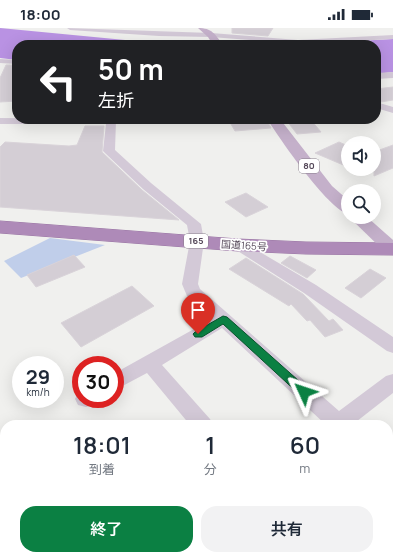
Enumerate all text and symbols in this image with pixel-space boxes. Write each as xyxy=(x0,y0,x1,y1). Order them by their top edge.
text: 18:00 xyxy=(20,4,61,25)
text: 50 m xyxy=(98,50,164,88)
icon: left xyxy=(32,56,84,108)
text: 左折 xyxy=(98,88,134,112)
map controls xyxy=(341,136,381,224)
button: sound xyxy=(341,136,381,176)
road number: 80 xyxy=(299,159,319,173)
button: search xyxy=(341,184,381,224)
road number: 165 xyxy=(184,234,208,248)
street label: 国道165号 xyxy=(221,236,267,254)
pin xyxy=(181,293,215,334)
icon: arrive xyxy=(187,299,209,321)
speed limit sign: 30 xyxy=(72,356,124,408)
text: 29 xyxy=(26,363,50,390)
position arrow xyxy=(283,371,325,413)
text: km/h xyxy=(26,385,50,399)
text: 18:01 xyxy=(73,428,131,461)
text: 1 xyxy=(205,428,215,461)
text: 60 xyxy=(290,428,320,461)
text: m xyxy=(299,459,310,477)
text: 到着 xyxy=(89,460,115,478)
text: 分 xyxy=(204,460,217,478)
button: 終了 xyxy=(20,506,193,552)
button: 共有 xyxy=(201,506,373,552)

